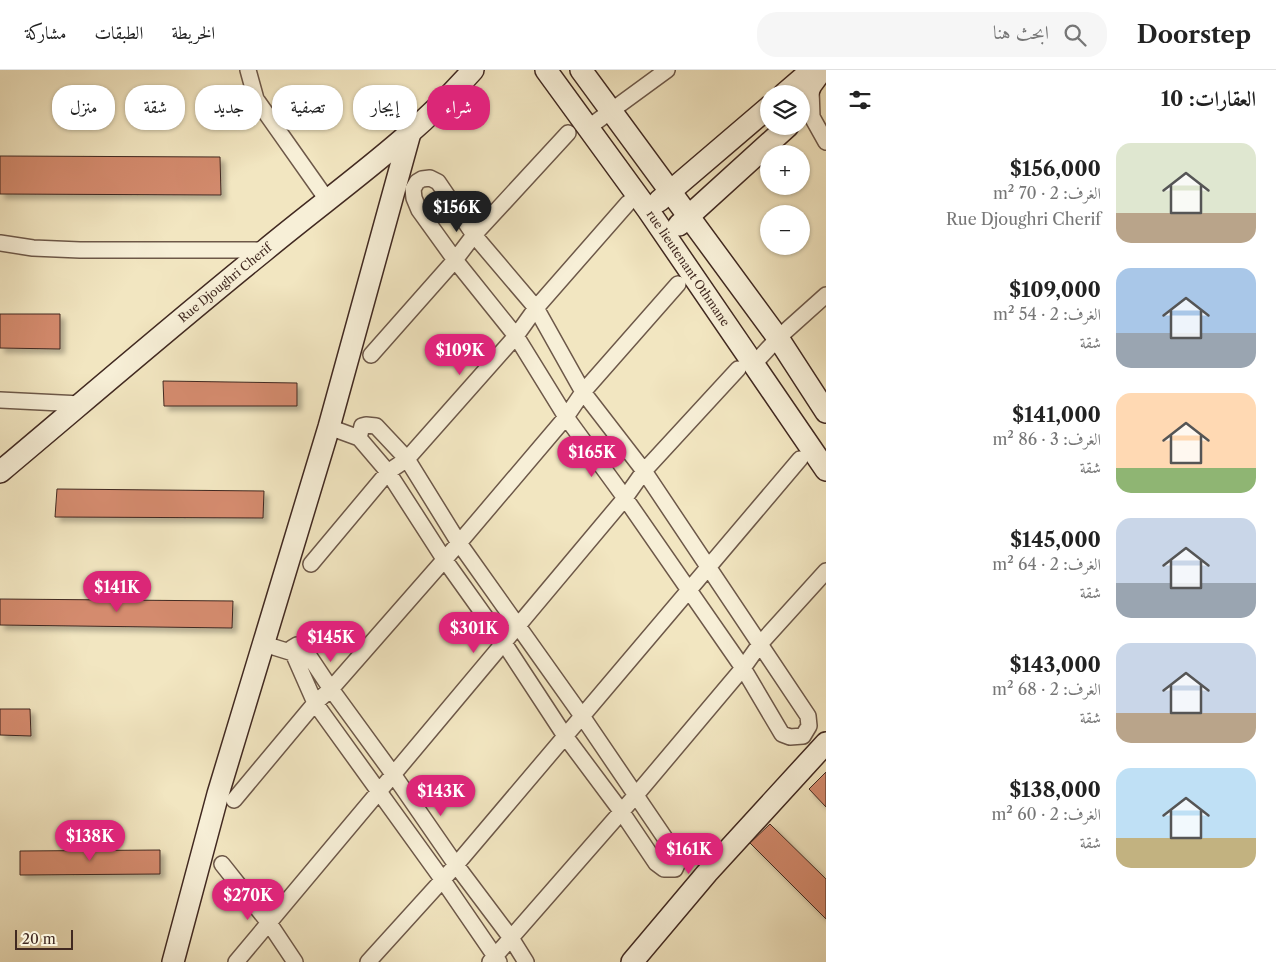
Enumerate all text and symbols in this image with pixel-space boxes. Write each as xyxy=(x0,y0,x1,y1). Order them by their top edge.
search box xyxy=(757,12,1107,57)
text: Doorstep xyxy=(1137,20,1251,49)
text: ابحث هنا xyxy=(993,21,1049,44)
icon: search xyxy=(1061,21,1089,49)
text: مشاركة xyxy=(25,22,66,44)
text: الطبقات xyxy=(94,22,143,44)
text: الخريطة xyxy=(171,22,215,44)
chip: منزل xyxy=(52,85,115,130)
chip: شقة xyxy=(125,85,185,130)
chip: جديد xyxy=(195,85,262,130)
chip: تصفية xyxy=(272,85,343,130)
chip: إيجار xyxy=(353,85,417,130)
chip: شراء xyxy=(427,85,490,130)
map controls xyxy=(760,85,810,255)
button: layers xyxy=(760,85,810,135)
icon: filters xyxy=(846,86,874,114)
text: العقارات: 10 xyxy=(1161,86,1256,111)
button: + xyxy=(760,145,810,195)
text: $156,000 xyxy=(1010,156,1101,181)
icon: home xyxy=(1156,163,1216,223)
text: الغرف: 2 · 70 m² xyxy=(993,183,1101,203)
pin: $156K xyxy=(422,190,492,233)
text: $156K xyxy=(433,197,481,217)
button: − xyxy=(760,205,810,255)
street label: rue lieutenant Othmane xyxy=(643,207,733,329)
text: Rue Djoughri Cherif xyxy=(946,209,1101,229)
street label: Rue Djoughri Cherif xyxy=(175,239,276,325)
text: $109,000 xyxy=(1009,277,1101,302)
icon: home xyxy=(1156,288,1216,348)
text: الغرف: 2 · 54 m² xyxy=(993,304,1101,324)
text: شقة xyxy=(1080,332,1101,352)
pin: $109K xyxy=(425,334,495,376)
text: $109K xyxy=(436,340,484,360)
text: $141,000 xyxy=(1012,402,1101,427)
icon: home xyxy=(1156,413,1216,473)
text: الغرف: 3 · 86 m² xyxy=(992,429,1101,449)
pin: $165K xyxy=(557,436,627,478)
text: $165K xyxy=(568,442,616,462)
text: شقة xyxy=(1080,457,1101,477)
text: $145,000 xyxy=(1010,527,1101,552)
icon: home xyxy=(1156,538,1216,598)
text: الغرف: 2 · 64 m² xyxy=(992,554,1101,574)
pin: $141K xyxy=(82,570,152,613)
text: $141K xyxy=(94,577,140,597)
text: شقة xyxy=(1080,582,1101,602)
pin: $301K xyxy=(439,612,509,654)
text: $301K xyxy=(450,618,498,638)
pin: $145K xyxy=(296,620,366,663)
text: $145K xyxy=(307,627,355,647)
text: $143,000 xyxy=(1010,652,1101,677)
icon: home xyxy=(1156,663,1216,723)
text: الغرف: 2 · 68 m² xyxy=(992,679,1101,699)
text: شقة xyxy=(1080,707,1101,727)
pin: $143K xyxy=(406,774,476,817)
text: $138,000 xyxy=(1009,777,1101,802)
text: $143K xyxy=(417,781,465,801)
icon: home xyxy=(1156,788,1216,848)
text: الغرف: 2 · 60 m² xyxy=(991,804,1101,824)
pin: $138K xyxy=(55,820,125,862)
text: $138K xyxy=(66,826,114,846)
pin: $161K xyxy=(654,832,724,875)
text: شقة xyxy=(1080,832,1101,852)
text: $161K xyxy=(666,839,712,859)
pin: $270K xyxy=(213,878,283,921)
text: $270K xyxy=(223,885,273,905)
scale bar xyxy=(15,927,72,950)
text: 20 m xyxy=(22,930,56,948)

